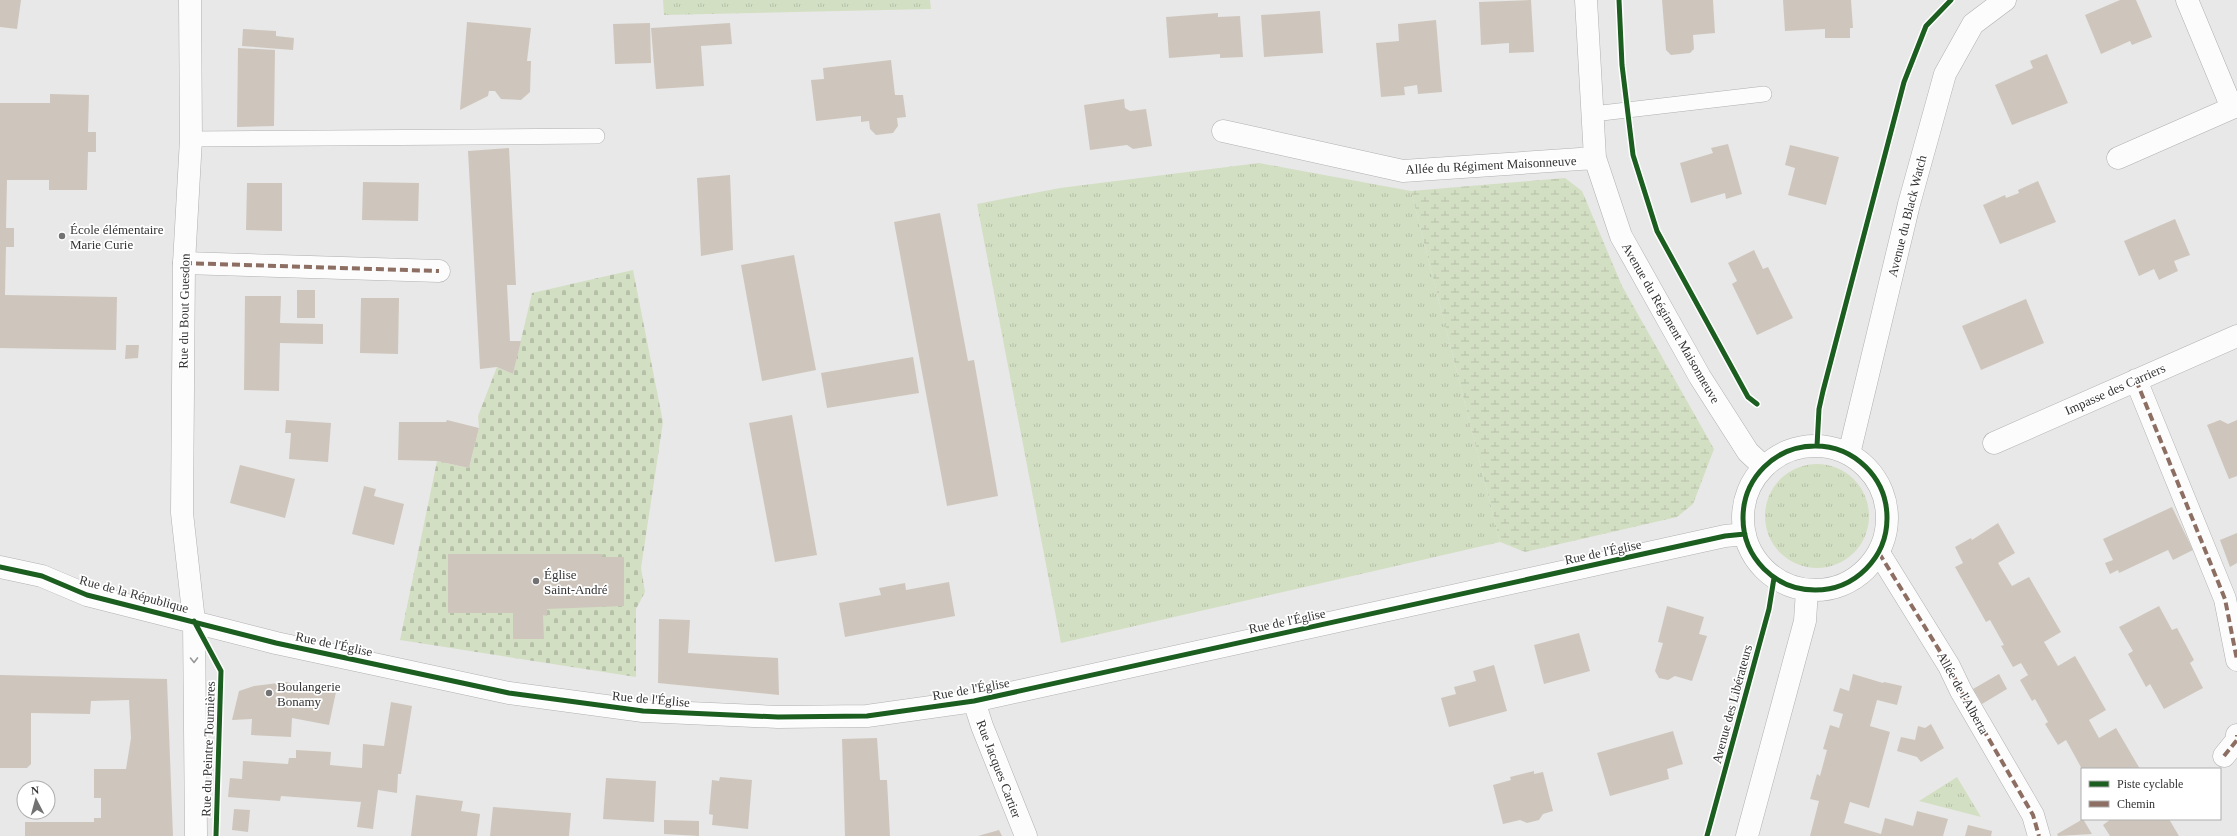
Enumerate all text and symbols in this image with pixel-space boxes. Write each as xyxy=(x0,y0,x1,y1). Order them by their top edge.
street label: Allée du Régiment Maisonneuve xyxy=(1405,153,1577,177)
street label: Avenue du Black Watch xyxy=(1885,153,1930,279)
place label: École élémentaire Marie Curie xyxy=(70,222,164,252)
marker: École élémentaire Marie Curie xyxy=(57,231,67,241)
street label: Avenue du Régiment Maisonneuve xyxy=(1619,240,1723,406)
street label: Rue du Bout Guesdon xyxy=(175,253,193,369)
street label: Impasse des Carriers xyxy=(2062,360,2168,418)
street label: Rue de l'Église xyxy=(1563,536,1643,567)
place label: Église Saint-André xyxy=(544,567,608,597)
street label: Rue de la République xyxy=(78,572,190,616)
marker: Église Saint-André xyxy=(531,576,541,586)
street label: Rue de l'Église xyxy=(1247,605,1327,636)
street label: Rue de l'Église xyxy=(294,629,374,660)
street label: Avenue des Libérateurs xyxy=(1709,643,1755,765)
street label: Allée de l'Alberta xyxy=(1934,649,1992,737)
one-way arrow xyxy=(190,657,198,663)
street label: Rue de l'Église xyxy=(931,675,1011,703)
place label: Boulangerie Bonamy xyxy=(277,679,341,709)
street label: Rue du Peintre Tournières xyxy=(198,681,218,817)
marker: Boulangerie Bonamy xyxy=(264,688,274,698)
street label: Rue de l'Église xyxy=(611,688,691,710)
street label: Rue Jacques Cartier xyxy=(973,718,1025,821)
legend xyxy=(2081,768,2221,820)
text: Piste cyclable xyxy=(2117,777,2183,791)
north arrow xyxy=(16,780,56,820)
text: N xyxy=(30,784,40,796)
text: Chemin xyxy=(2117,797,2155,811)

